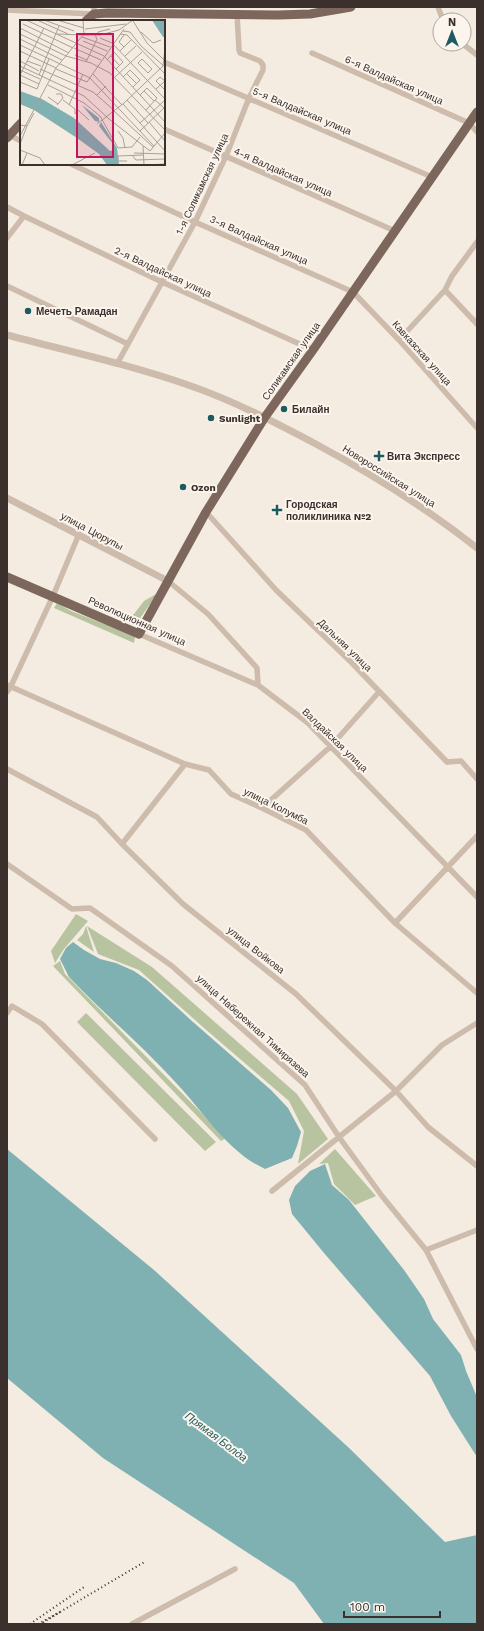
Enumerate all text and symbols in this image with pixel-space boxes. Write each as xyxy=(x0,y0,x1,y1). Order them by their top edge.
north arrow xyxy=(432,12,472,52)
text: N xyxy=(448,16,456,29)
inset map xyxy=(20,20,165,165)
street label: 6-я Валдайская улица xyxy=(343,53,445,107)
street label: 5-я Валдайская улица xyxy=(251,85,353,137)
street label: 1-я Соликамская улица xyxy=(174,131,230,236)
street label: 4-я Валдайская улица xyxy=(232,145,334,199)
street label: 3-я Валдайская улица xyxy=(208,213,310,267)
street label: 2-я Валдайская улица xyxy=(113,245,214,300)
marker: Мечеть Рамадан xyxy=(23,306,33,316)
place label: Мечеть Рамадан xyxy=(36,306,118,317)
street label: Кавказская улица xyxy=(390,319,454,388)
street label: Соликамская улица xyxy=(260,320,322,402)
marker: Билайн xyxy=(279,404,289,414)
place label: Билайн xyxy=(292,404,329,415)
marker: Sunlight xyxy=(206,413,216,423)
place label: Sunlight xyxy=(219,413,261,424)
street label: Новороссийская улица xyxy=(341,443,438,509)
marker: Вита Экспресс xyxy=(374,451,384,461)
place label: Вита Экспресс xyxy=(387,451,460,462)
marker: Ozon xyxy=(178,482,188,492)
place label: Ozon xyxy=(191,482,216,493)
place label: Городская поликлиника №2 xyxy=(286,499,371,522)
marker: Городская поликлиника №2 xyxy=(271,504,283,516)
street label: улица Цюрупы xyxy=(59,510,125,552)
street label: Революционная улица xyxy=(87,595,188,648)
street label: Дальняя улица xyxy=(316,617,375,674)
street label: Валдайская улица xyxy=(300,706,370,774)
street label: улица Колумба xyxy=(242,786,311,827)
street label: улица Войкова xyxy=(225,924,287,976)
street label: улица Набережная Тимирязева xyxy=(194,972,312,1080)
water label: Прямая Болда xyxy=(182,1409,250,1465)
scale bar xyxy=(344,1593,440,1619)
text: 100 m xyxy=(350,1600,385,1614)

